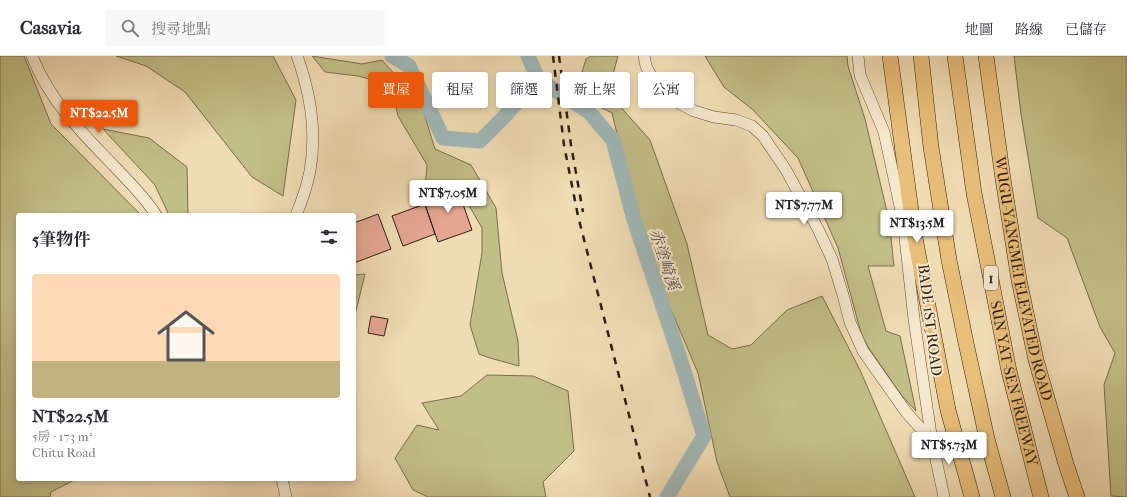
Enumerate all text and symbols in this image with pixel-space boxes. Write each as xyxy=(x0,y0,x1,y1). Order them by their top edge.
search box xyxy=(105,10,385,46)
text: Casavia xyxy=(20,17,81,39)
icon: search xyxy=(119,17,141,39)
text: 搜尋地點 xyxy=(151,20,211,38)
text: 地圖 xyxy=(965,21,993,38)
text: 路線 xyxy=(1015,21,1043,38)
text: 已儲存 xyxy=(1065,21,1107,38)
chip: 買屋 xyxy=(368,72,424,108)
chip: 租屋 xyxy=(432,72,488,108)
chip: 篩選 xyxy=(496,72,552,108)
chip: 新上架 xyxy=(560,72,630,108)
chip: 公寓 xyxy=(638,72,694,108)
pin: NT$22.5M xyxy=(58,100,140,134)
text: NT$22.5M xyxy=(70,105,128,120)
street label: WUGU-YANGMEI ELEVATED ROAD xyxy=(991,154,1056,403)
pin: NT$7.05M xyxy=(407,180,489,214)
text: NT$7.05M xyxy=(418,185,478,200)
pin: NT$7.77M xyxy=(763,192,845,226)
text: NT$7.77M xyxy=(775,197,833,212)
pin: NT$13.5M xyxy=(876,210,958,244)
text: NT$13.5M xyxy=(889,215,945,230)
icon: filters xyxy=(318,226,340,248)
water label: 赤塗崎溪 xyxy=(646,226,684,294)
text: 5筆物件 xyxy=(32,229,90,249)
street label: BADE 1ST ROAD xyxy=(914,263,946,377)
road number: 1 xyxy=(984,266,998,290)
street label: SUN YAT-SEN FREEWAY xyxy=(986,299,1042,469)
icon: home xyxy=(150,300,222,372)
text: NT$22.5M xyxy=(32,406,109,426)
text: 5房 · 173 m² xyxy=(32,429,92,444)
pin: NT$5.73M xyxy=(908,432,990,466)
text: NT$5.73M xyxy=(921,437,977,452)
text: Chitu Road xyxy=(32,445,96,460)

